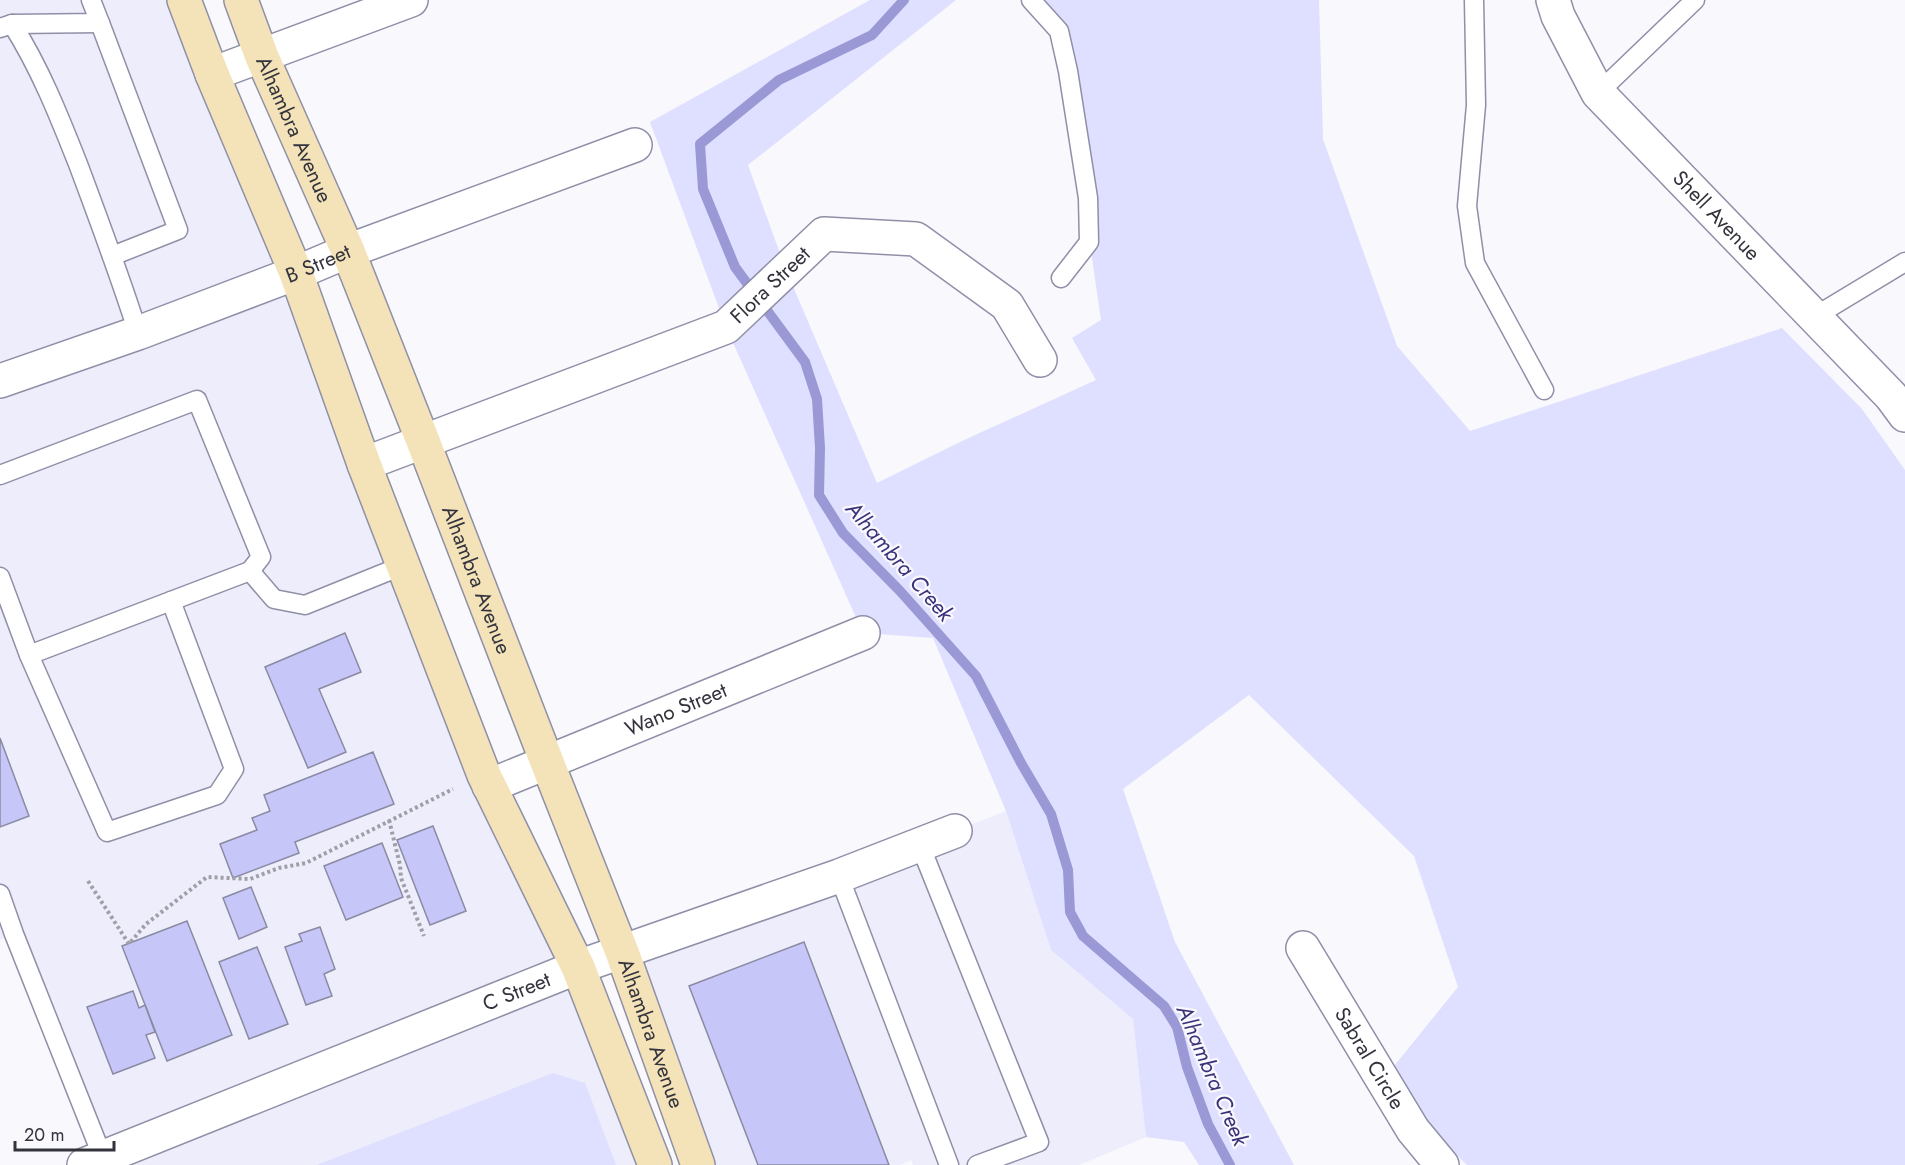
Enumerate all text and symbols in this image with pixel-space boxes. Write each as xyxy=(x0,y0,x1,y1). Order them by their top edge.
street label: Alhambra Avenue xyxy=(249,51,340,208)
street label: Shell Avenue xyxy=(1666,164,1767,267)
street label: B Street xyxy=(281,237,355,291)
street label: Flora Street xyxy=(723,240,817,331)
water label: Alhambra Creek xyxy=(838,493,962,629)
street label: Alhambra Avenue xyxy=(434,501,519,659)
street label: Wano Street xyxy=(620,675,732,744)
street label: Alhambra Avenue xyxy=(610,954,692,1113)
street label: C Street xyxy=(478,965,555,1019)
water label: Alhambra Creek xyxy=(1169,999,1258,1152)
street label: Sabral Circle xyxy=(1327,1002,1412,1115)
scale bar xyxy=(15,1114,114,1152)
text: 20 m xyxy=(24,1122,64,1148)

